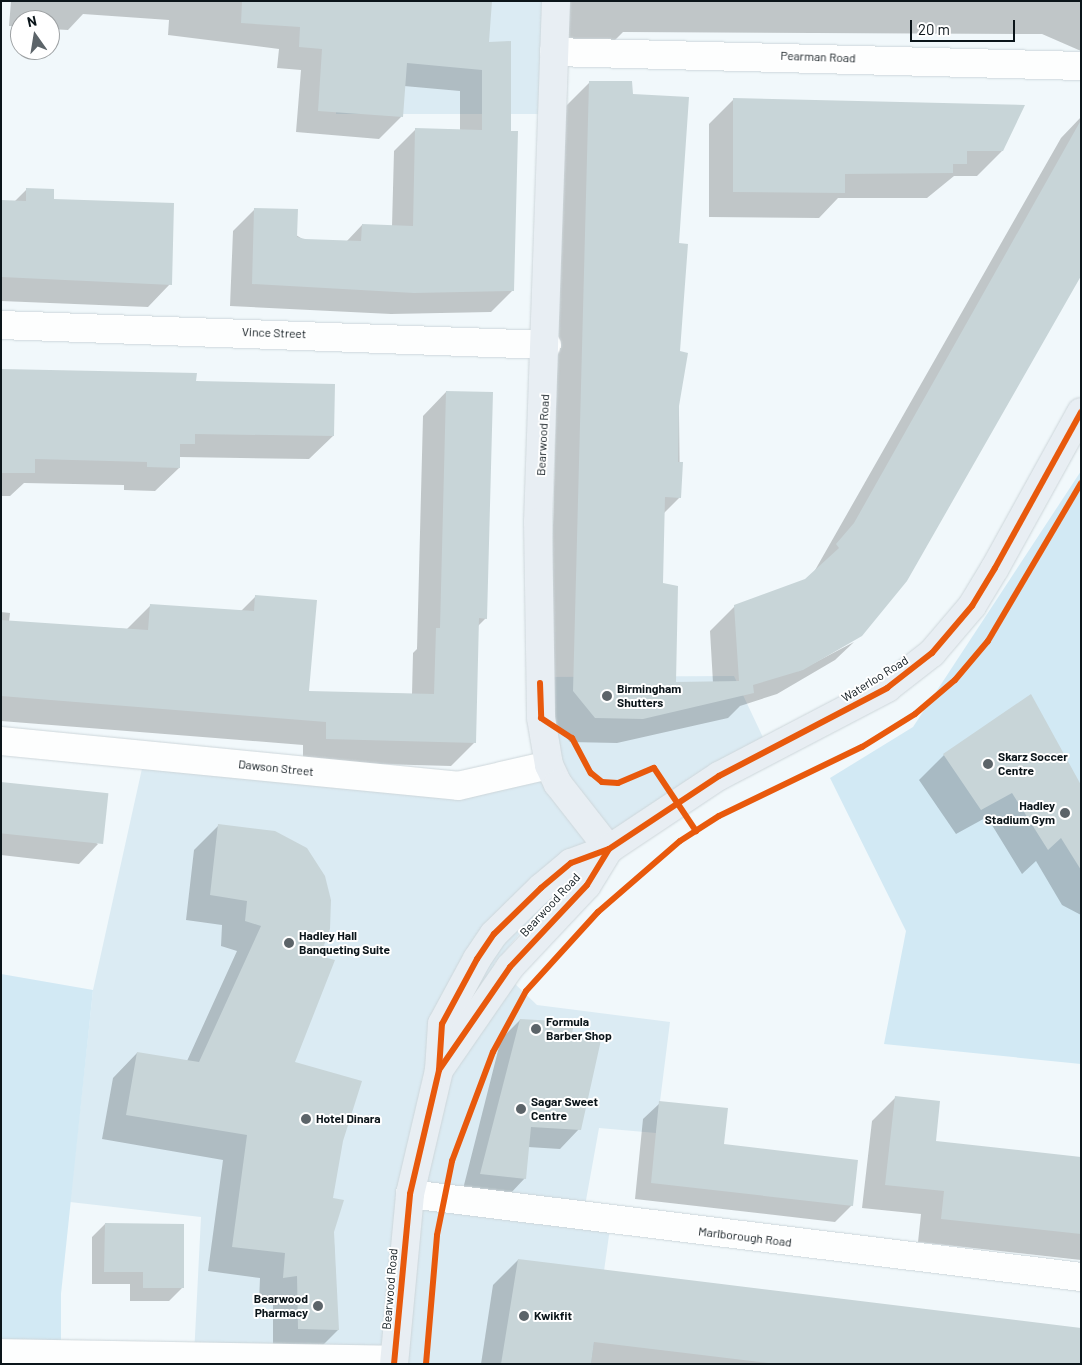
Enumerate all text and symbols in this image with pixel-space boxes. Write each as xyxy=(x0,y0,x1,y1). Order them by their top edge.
north arrow xyxy=(10,10,60,60)
scale bar xyxy=(912,10,1017,42)
text: N xyxy=(25,12,38,30)
text: 20 m xyxy=(918,20,950,38)
street label: Pearman Road xyxy=(780,48,856,66)
street label: Vince Street xyxy=(242,325,306,341)
street label: Bearwood Road xyxy=(534,394,552,476)
street label: Waterloo Road xyxy=(839,653,911,705)
place label: Birmingham Shutters xyxy=(617,682,681,710)
marker: Birmingham Shutters xyxy=(601,690,613,702)
place label: Skarz Soccer Centre xyxy=(998,750,1068,778)
street label: Dawson Street xyxy=(238,757,314,779)
marker: Skarz Soccer Centre xyxy=(982,758,994,770)
place label: Hadley Stadium Gym xyxy=(985,799,1055,827)
marker: Hadley Stadium Gym xyxy=(1059,807,1071,819)
street label: Bearwood Road xyxy=(517,870,583,940)
place label: Hadley Hall Banqueting Suite xyxy=(299,929,390,957)
marker: Hadley Hall Banqueting Suite xyxy=(283,937,295,949)
place label: Formula Barber Shop xyxy=(546,1015,612,1043)
marker: Formula Barber Shop xyxy=(530,1023,542,1035)
place label: Sagar Sweet Centre xyxy=(531,1095,598,1123)
marker: Sagar Sweet Centre xyxy=(515,1103,527,1115)
place label: Hotel Dinara xyxy=(316,1112,381,1126)
marker: Hotel Dinara xyxy=(300,1113,312,1125)
street label: Marlborough Road xyxy=(697,1224,793,1250)
street label: Bearwood Road xyxy=(379,1248,401,1330)
place label: Bearwood Pharmacy xyxy=(254,1292,308,1320)
marker: Bearwood Pharmacy xyxy=(312,1300,324,1312)
place label: Kwikfit xyxy=(534,1309,572,1323)
marker: Kwikfit xyxy=(518,1310,530,1322)

